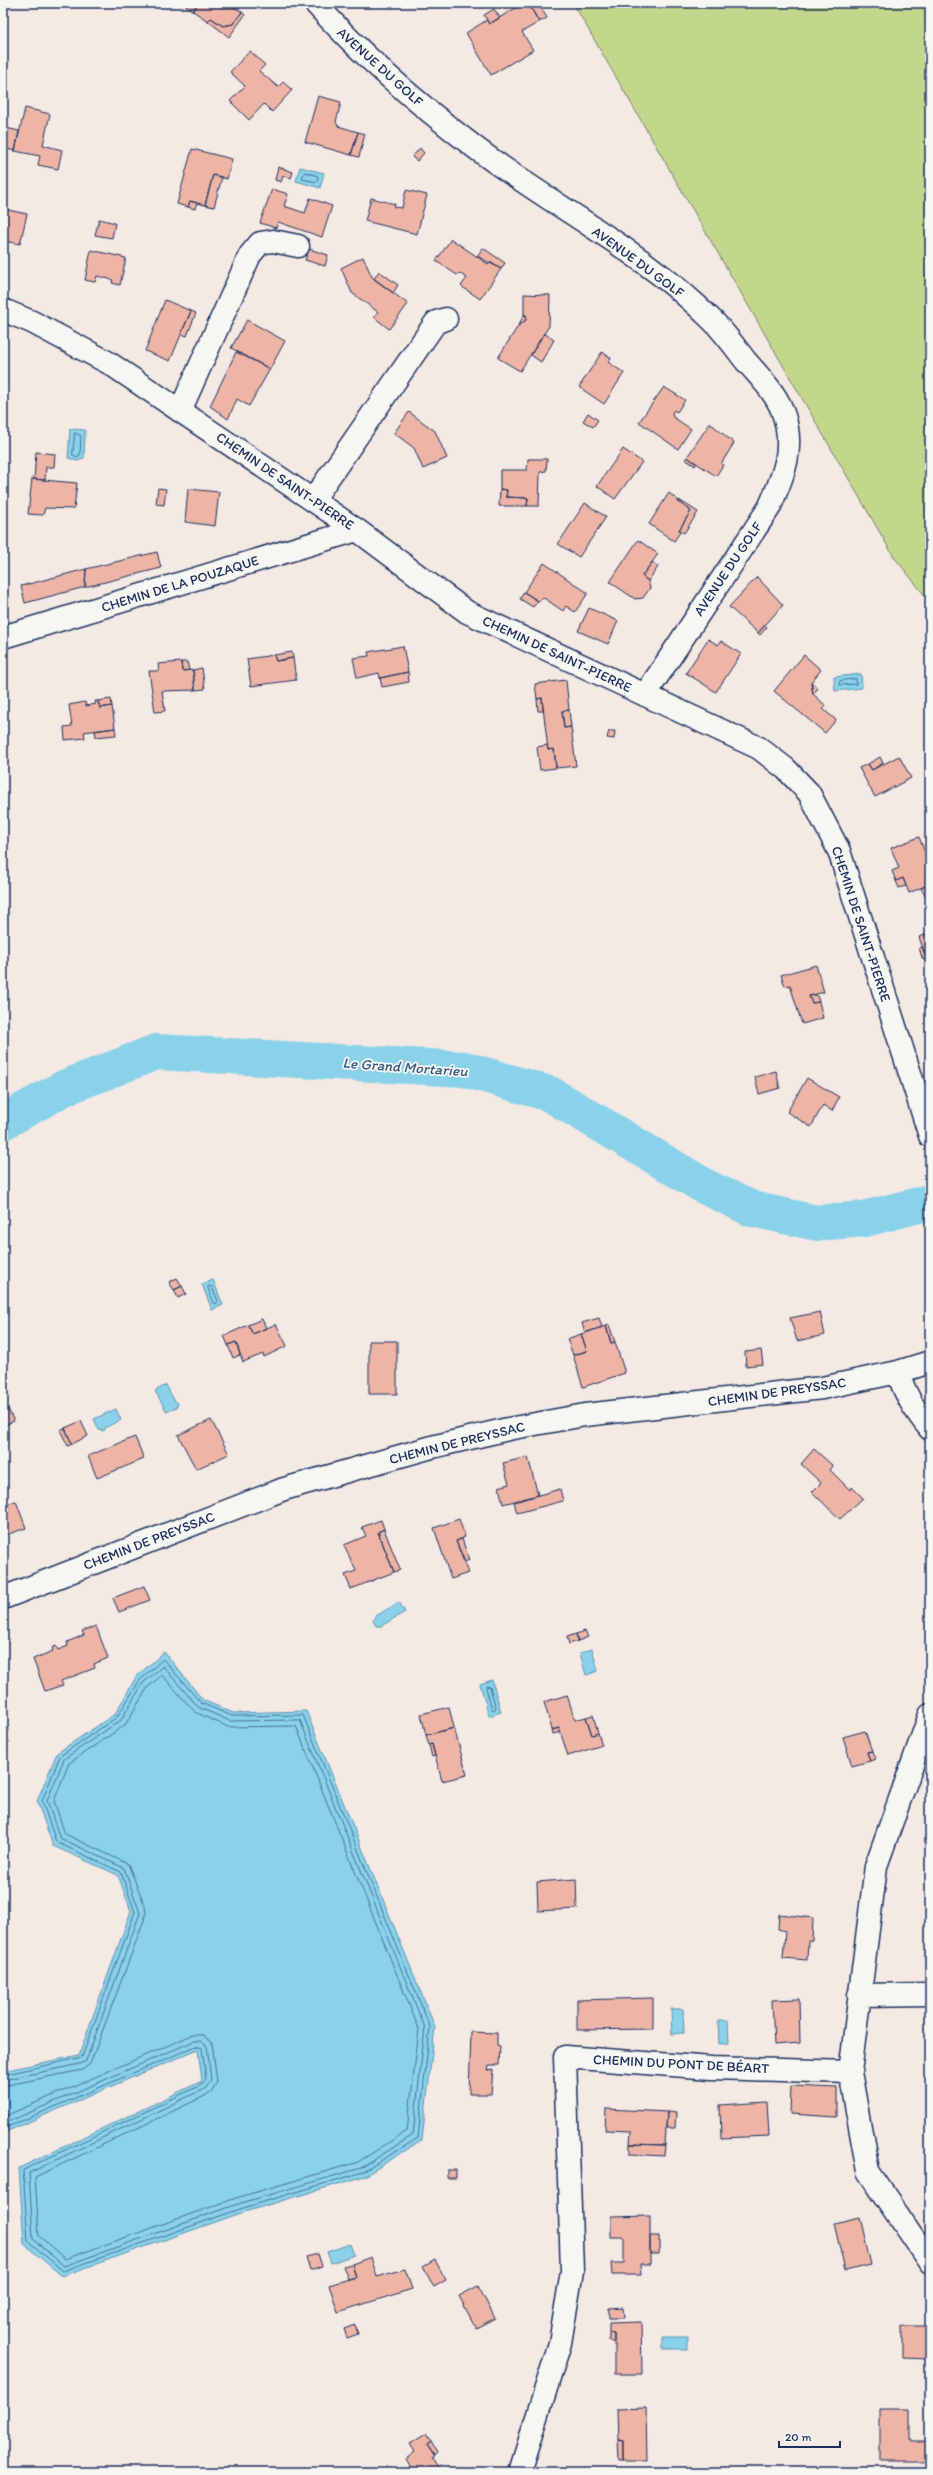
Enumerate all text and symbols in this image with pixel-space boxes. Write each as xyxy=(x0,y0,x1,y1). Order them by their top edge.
street label: AVENUE DU GOLF xyxy=(334,24,427,111)
street label: AVENUE DU GOLF xyxy=(589,223,688,302)
street label: CHEMIN DE SAINT-PIERRE xyxy=(213,428,357,534)
street label: AVENUE DU GOLF xyxy=(690,518,766,619)
street label: CHEMIN DE LA POUZAQUE xyxy=(99,552,261,616)
street label: CHEMIN DE SAINT-PIERRE xyxy=(480,612,635,696)
street label: CHEMIN DE SAINT-PIERRE xyxy=(828,844,894,1004)
water label: Le Grand Mortarieu xyxy=(342,1054,469,1080)
street label: CHEMIN DE PREYSSAC xyxy=(707,1374,847,1410)
street label: CHEMIN DE PREYSSAC xyxy=(387,1418,527,1468)
street label: CHEMIN DE PREYSSAC xyxy=(81,1508,217,1574)
street label: CHEMIN DU PONT DE BÉART xyxy=(593,2051,770,2077)
scale bar xyxy=(779,2423,840,2449)
text: 20 m xyxy=(785,2430,812,2444)

